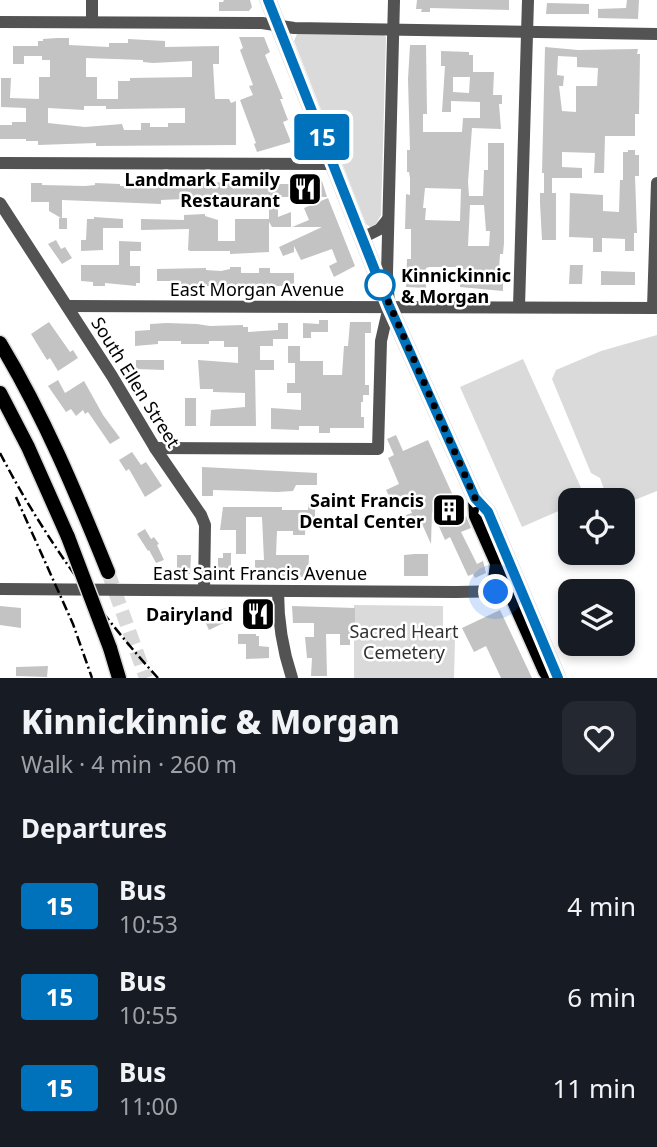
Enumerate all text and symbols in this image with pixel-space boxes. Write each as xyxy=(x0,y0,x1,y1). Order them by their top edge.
line badge: 15 xyxy=(290,114,354,160)
text: 15 xyxy=(308,120,336,153)
place label: Landmark Family Restaurant xyxy=(125,167,281,212)
restaurant icon: Landmark Family Restaurant xyxy=(286,170,324,208)
place label: Kinnickinnic & Morgan xyxy=(401,263,511,308)
marker: Kinnickinnic & Morgan xyxy=(365,270,395,300)
street label: East Morgan Avenue xyxy=(170,277,344,301)
street label: South Ellen Street xyxy=(86,312,186,452)
place label: Saint Francis Dental Center xyxy=(299,488,424,533)
map controls xyxy=(558,488,635,656)
button: locate xyxy=(558,488,635,565)
building icon: Saint Francis Dental Center xyxy=(430,491,468,529)
street label: East Saint Francis Avenue xyxy=(153,561,367,585)
your location xyxy=(478,574,513,609)
button: layers xyxy=(558,579,635,656)
restaurant icon: Dairyland xyxy=(239,595,277,633)
place label: Dairyland xyxy=(146,602,233,626)
park label: Sacred Heart Cemetery xyxy=(349,619,459,664)
text: Kinnickinnic & Morgan xyxy=(21,699,400,744)
button: heart xyxy=(562,701,636,775)
text: Walk · 4 min · 260 m xyxy=(21,748,237,780)
text: Departures xyxy=(21,810,167,846)
text: Bus xyxy=(119,872,166,908)
text: 4 min xyxy=(567,888,636,924)
text: 15 xyxy=(46,889,73,922)
text: 10:53 xyxy=(119,908,178,940)
text: Bus xyxy=(119,963,166,999)
text: 6 min xyxy=(567,979,636,1015)
text: 15 xyxy=(46,980,73,1013)
text: 10:55 xyxy=(119,999,178,1031)
text: Bus xyxy=(119,1054,166,1090)
text: 11 min xyxy=(552,1070,636,1106)
text: 15 xyxy=(46,1071,73,1104)
text: 11:00 xyxy=(119,1090,178,1122)

